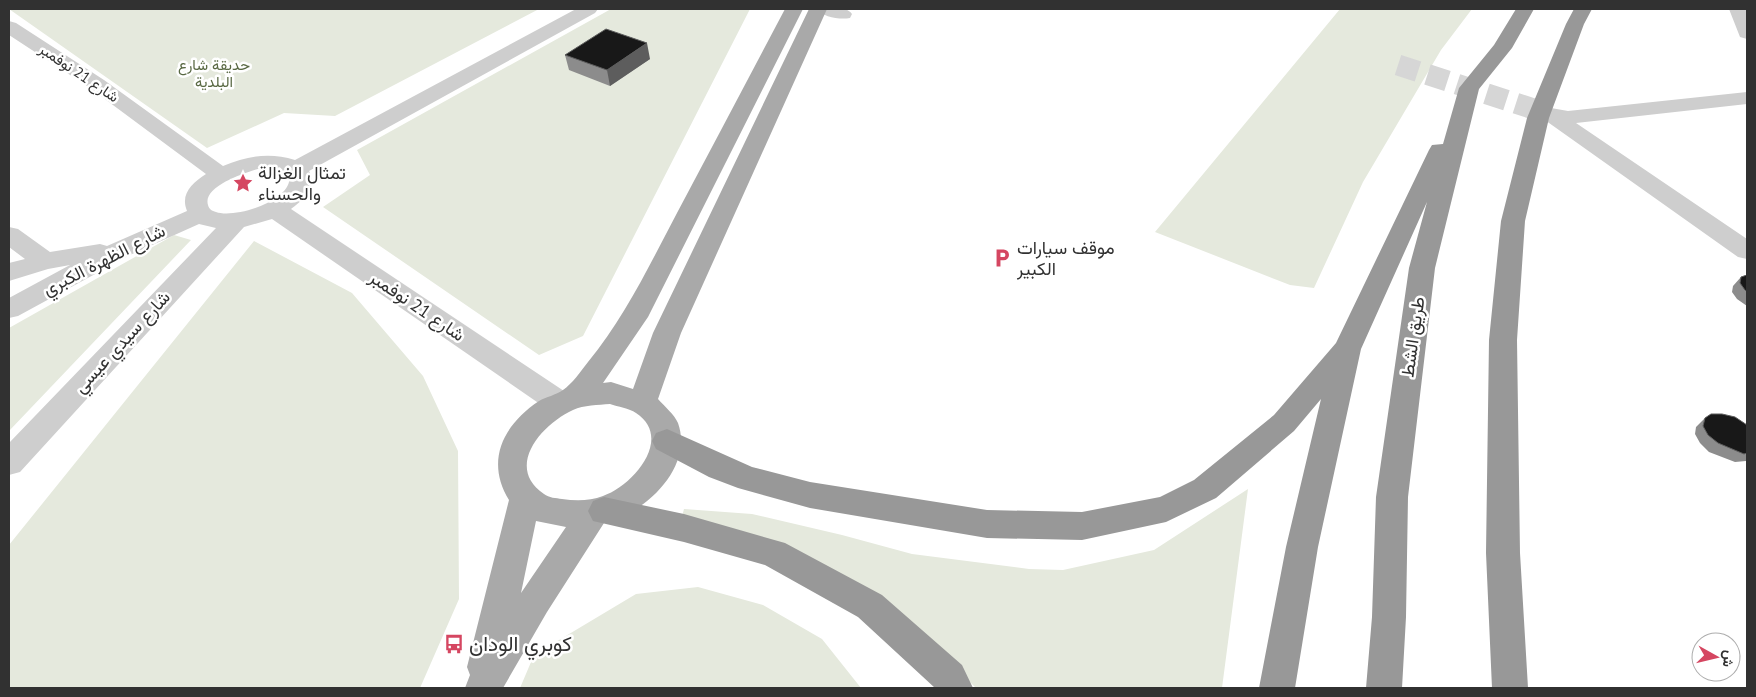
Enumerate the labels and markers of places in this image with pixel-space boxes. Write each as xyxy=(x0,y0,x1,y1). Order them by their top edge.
place label: تمثال الغزالة والحسناء xyxy=(258,161,346,205)
place icon: تمثال الغزالة والحسناء xyxy=(232,172,254,194)
place label: موقف سيارات الكبير xyxy=(1016,236,1115,280)
parking icon: موقف سيارات الكبير xyxy=(991,247,1013,269)
place label: كوبري الودان xyxy=(469,630,572,661)
bus stop icon: كوبري الودان xyxy=(443,633,465,655)

